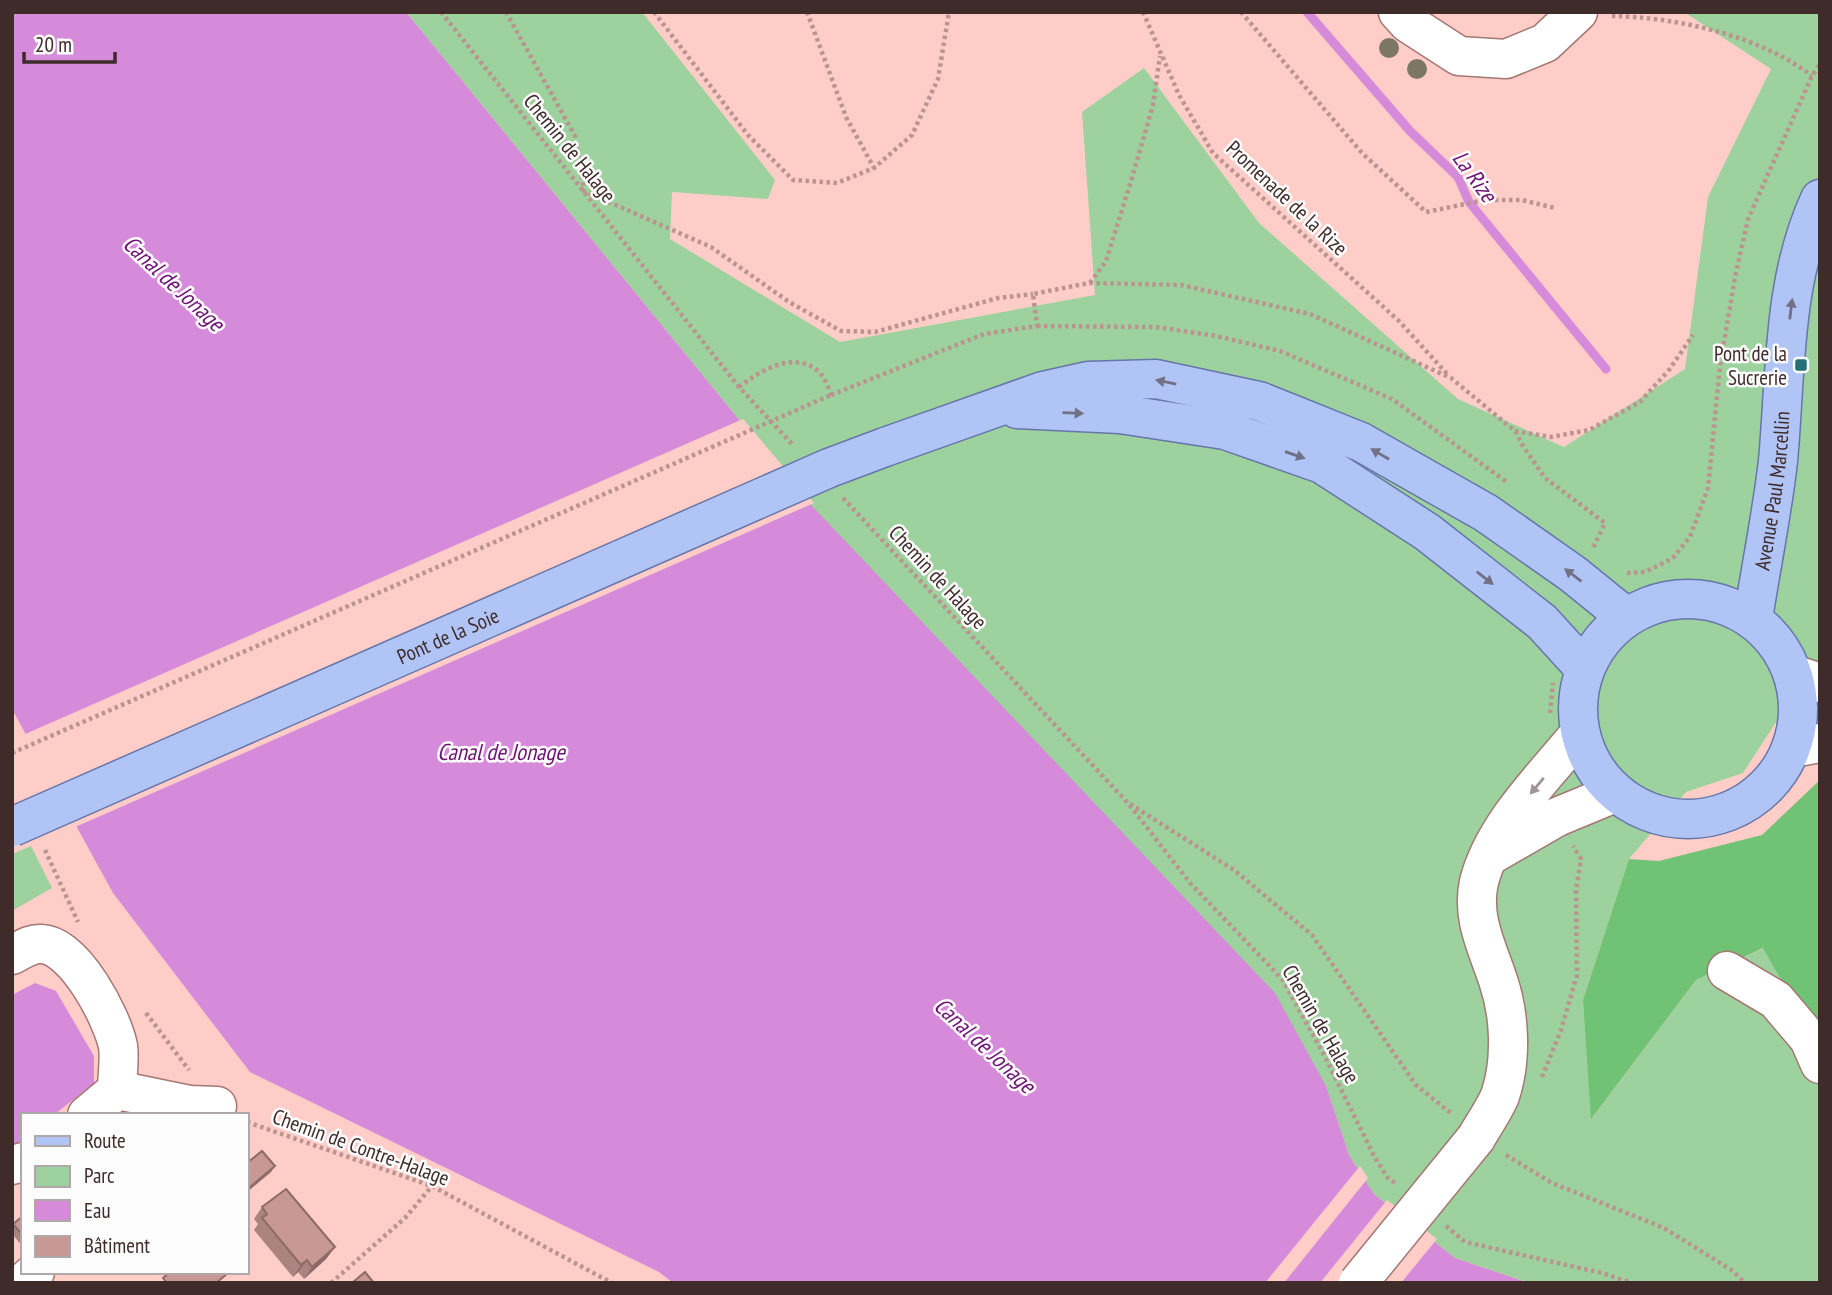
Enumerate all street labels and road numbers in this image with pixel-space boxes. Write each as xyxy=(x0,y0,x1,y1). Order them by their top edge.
street label: Chemin de Halage xyxy=(518,88,622,208)
street label: Promenade de la Rize xyxy=(1221,135,1353,261)
street label: Avenue Paul Marcellin xyxy=(1748,410,1795,572)
street label: Chemin de Halage xyxy=(883,519,993,635)
street label: Pont de la Soie xyxy=(393,601,503,670)
street label: Chemin de Halage xyxy=(1276,960,1366,1088)
street label: Chemin de Contre-Halage xyxy=(269,1103,453,1191)

